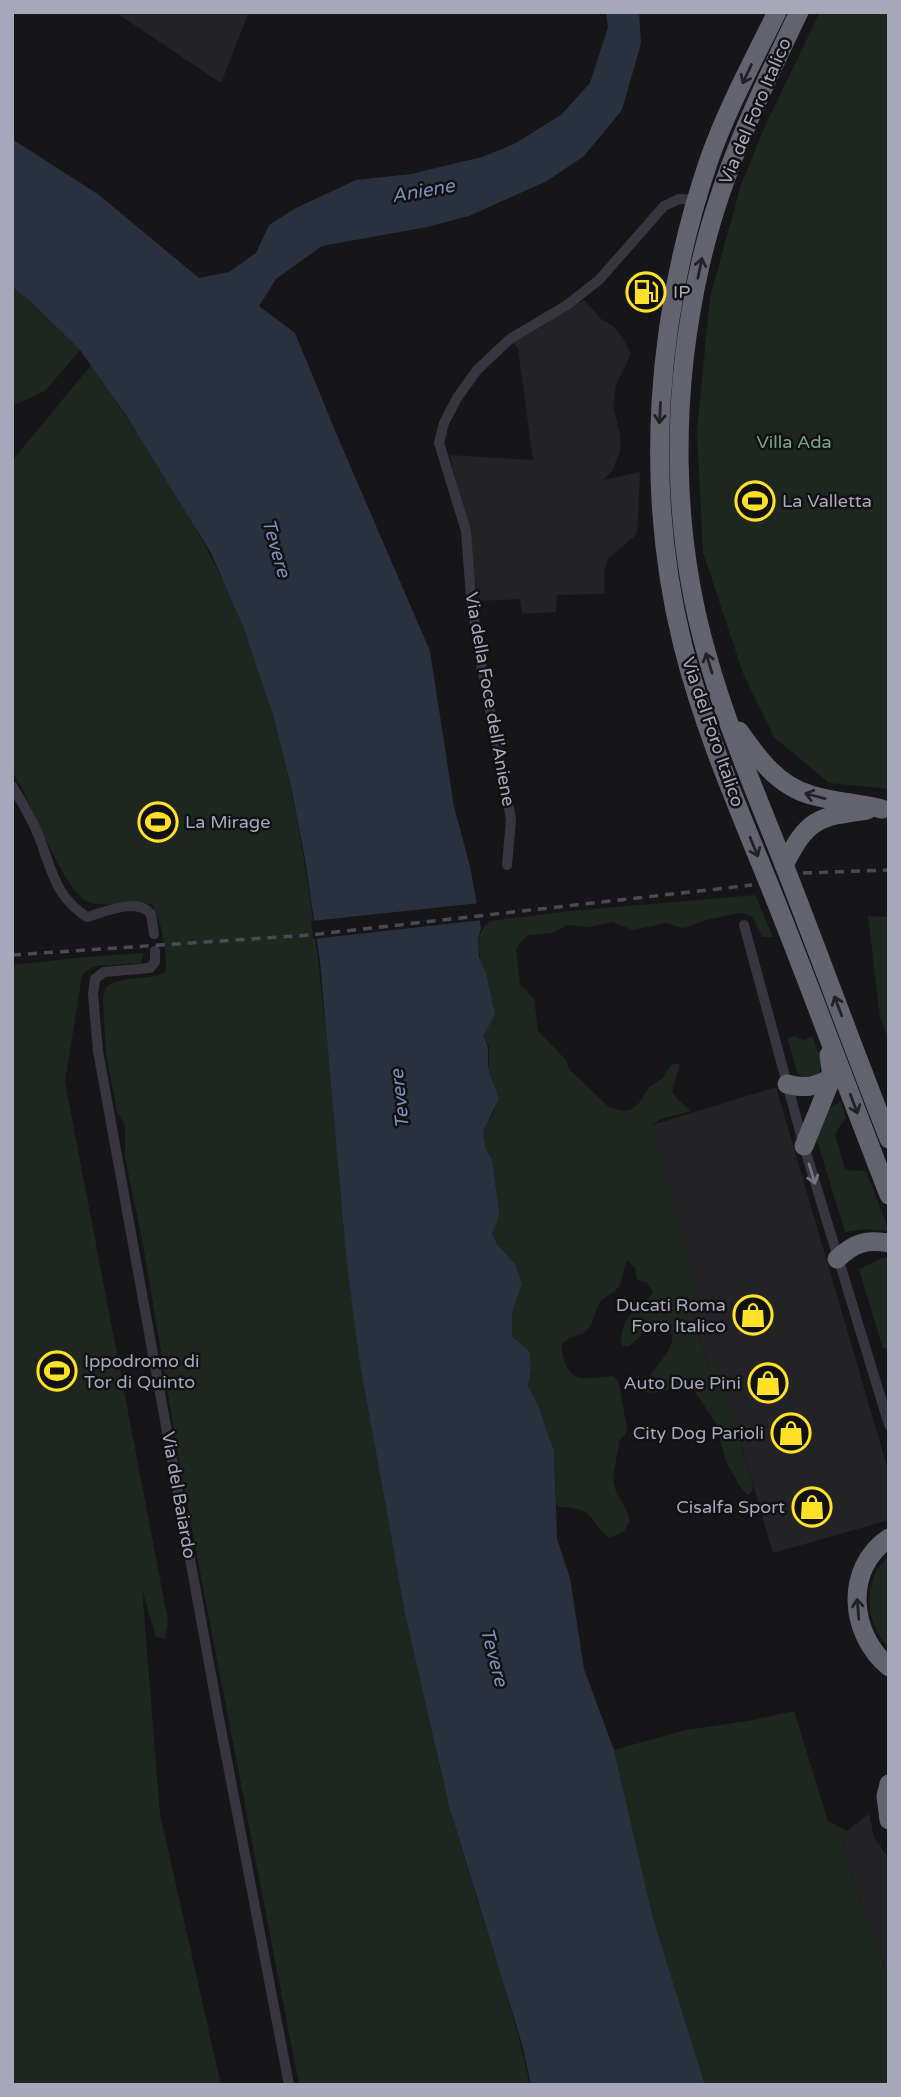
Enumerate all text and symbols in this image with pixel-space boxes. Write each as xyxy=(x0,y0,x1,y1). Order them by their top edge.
street label: Via del Foro Italico xyxy=(714,34,796,188)
one-way arrow xyxy=(739,63,752,84)
water label: Aniene xyxy=(390,174,457,207)
one-way arrow xyxy=(694,257,707,280)
fuel station icon: IP xyxy=(625,271,667,313)
place label: IP xyxy=(673,281,690,303)
one-way arrow xyxy=(653,401,666,424)
park label: Villa Ada xyxy=(756,431,832,453)
sports icon: La Valletta xyxy=(734,480,776,522)
place label: La Valletta xyxy=(782,490,872,512)
water label: Tevere xyxy=(257,516,295,581)
street label: Via della Foce dell'Aniene xyxy=(460,590,520,808)
one-way arrow xyxy=(702,653,715,675)
street label: Via del Foro Italico xyxy=(677,654,749,810)
one-way arrow xyxy=(804,788,826,801)
sports icon: La Mirage xyxy=(137,801,179,843)
place label: La Mirage xyxy=(185,811,270,833)
one-way arrow xyxy=(749,835,762,857)
one-way arrow xyxy=(830,996,843,1018)
water label: Tevere xyxy=(386,1067,414,1130)
one-way arrow xyxy=(849,1093,861,1115)
one-way arrow xyxy=(807,1162,820,1184)
place label: Ducati Roma Foro Italico xyxy=(616,1294,726,1337)
shop icon: Ducati Roma Foro Italico xyxy=(732,1294,774,1336)
sports icon: Ippodromo di Tor di Quinto xyxy=(36,1350,78,1392)
place label: Ippodromo di Tor di Quinto xyxy=(84,1350,200,1393)
shop icon: Auto Due Pini xyxy=(747,1362,789,1404)
place label: Auto Due Pini xyxy=(623,1372,741,1394)
shop icon: City Dog Parioli xyxy=(770,1412,812,1454)
place label: City Dog Parioli xyxy=(633,1422,764,1444)
street label: Via del Baiardo xyxy=(157,1430,201,1560)
shop icon: Cisalfa Sport xyxy=(791,1486,833,1528)
place label: Cisalfa Sport xyxy=(676,1496,785,1518)
one-way arrow xyxy=(851,1599,864,1621)
water label: Tevere xyxy=(476,1625,513,1690)

